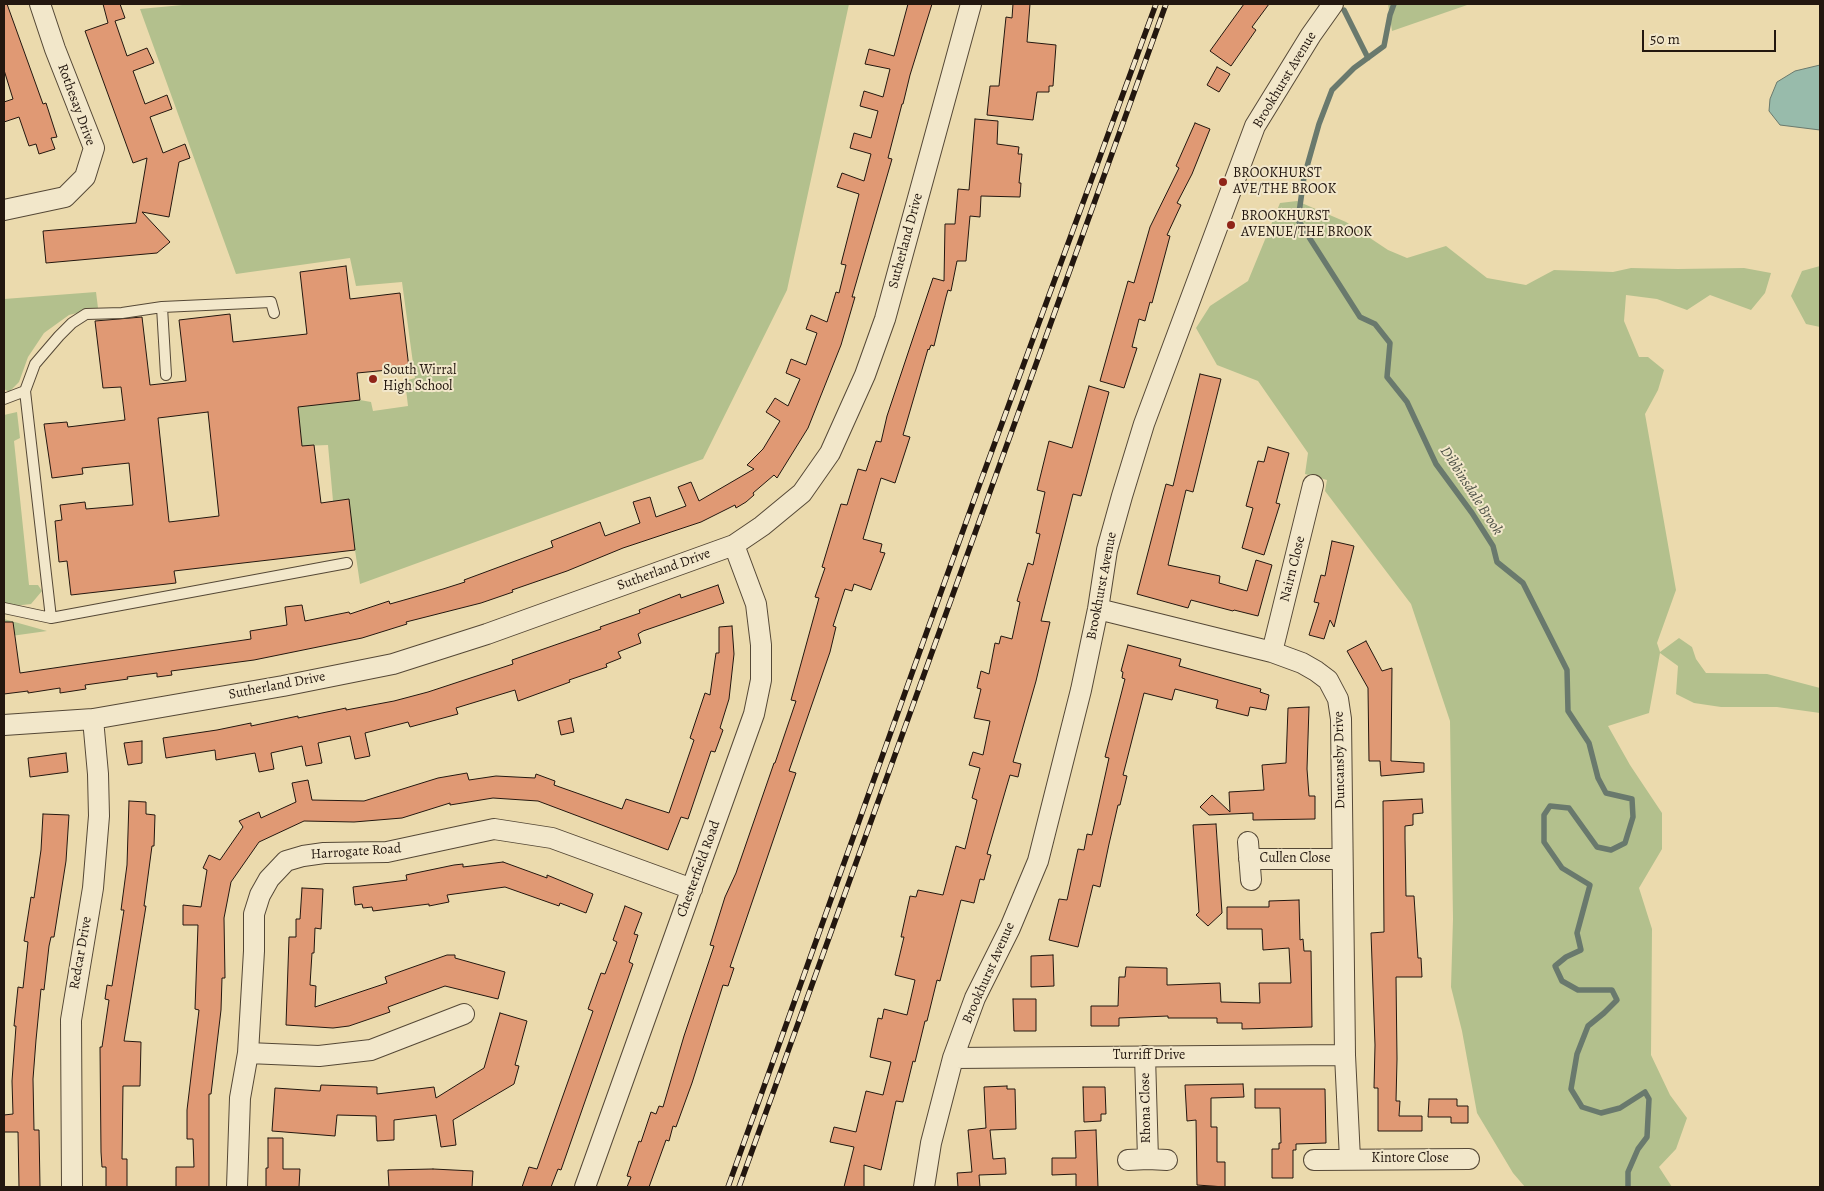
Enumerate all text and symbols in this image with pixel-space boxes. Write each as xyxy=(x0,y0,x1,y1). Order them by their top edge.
scale bar xyxy=(1644,20,1778,52)
street label: Brookhurst Avenue xyxy=(1250,29,1320,131)
text: 50 m xyxy=(1650,29,1680,49)
street label: Rothesay Drive xyxy=(53,62,99,148)
place label: BROOKHURST AVE/THE BROOK xyxy=(1233,166,1336,198)
marker: BROOKHURST AVE/THE BROOK xyxy=(1217,176,1229,188)
street label: Sutherland Drive xyxy=(885,191,927,291)
place label: BROOKHURST AVENUE/THE BROOK xyxy=(1241,209,1372,242)
marker: BROOKHURST AVENUE/THE BROOK xyxy=(1225,219,1237,231)
place label: South Wirral High School xyxy=(383,363,457,396)
marker: South Wirral High School xyxy=(367,373,379,385)
water label: Dibbinsdale Brook xyxy=(1436,443,1506,539)
street label: Brookhurst Avenue xyxy=(1083,531,1121,641)
street label: Nairn Close xyxy=(1277,534,1309,604)
street label: Sutherland Drive xyxy=(615,545,713,595)
street label: Sutherland Drive xyxy=(227,668,327,704)
street label: Duncansby Drive xyxy=(1331,711,1349,809)
street label: Chesterfield Road xyxy=(674,818,724,920)
street label: Harrogate Road xyxy=(310,840,402,864)
street label: Cullen Close xyxy=(1260,851,1330,867)
street label: Redcar Drive xyxy=(66,915,96,991)
street label: Brookhurst Avenue xyxy=(959,920,1019,1026)
street label: Turriff Drive xyxy=(1113,1048,1185,1064)
street label: Rhona Close xyxy=(1137,1072,1155,1144)
street label: Kintore Close xyxy=(1371,1151,1449,1167)

